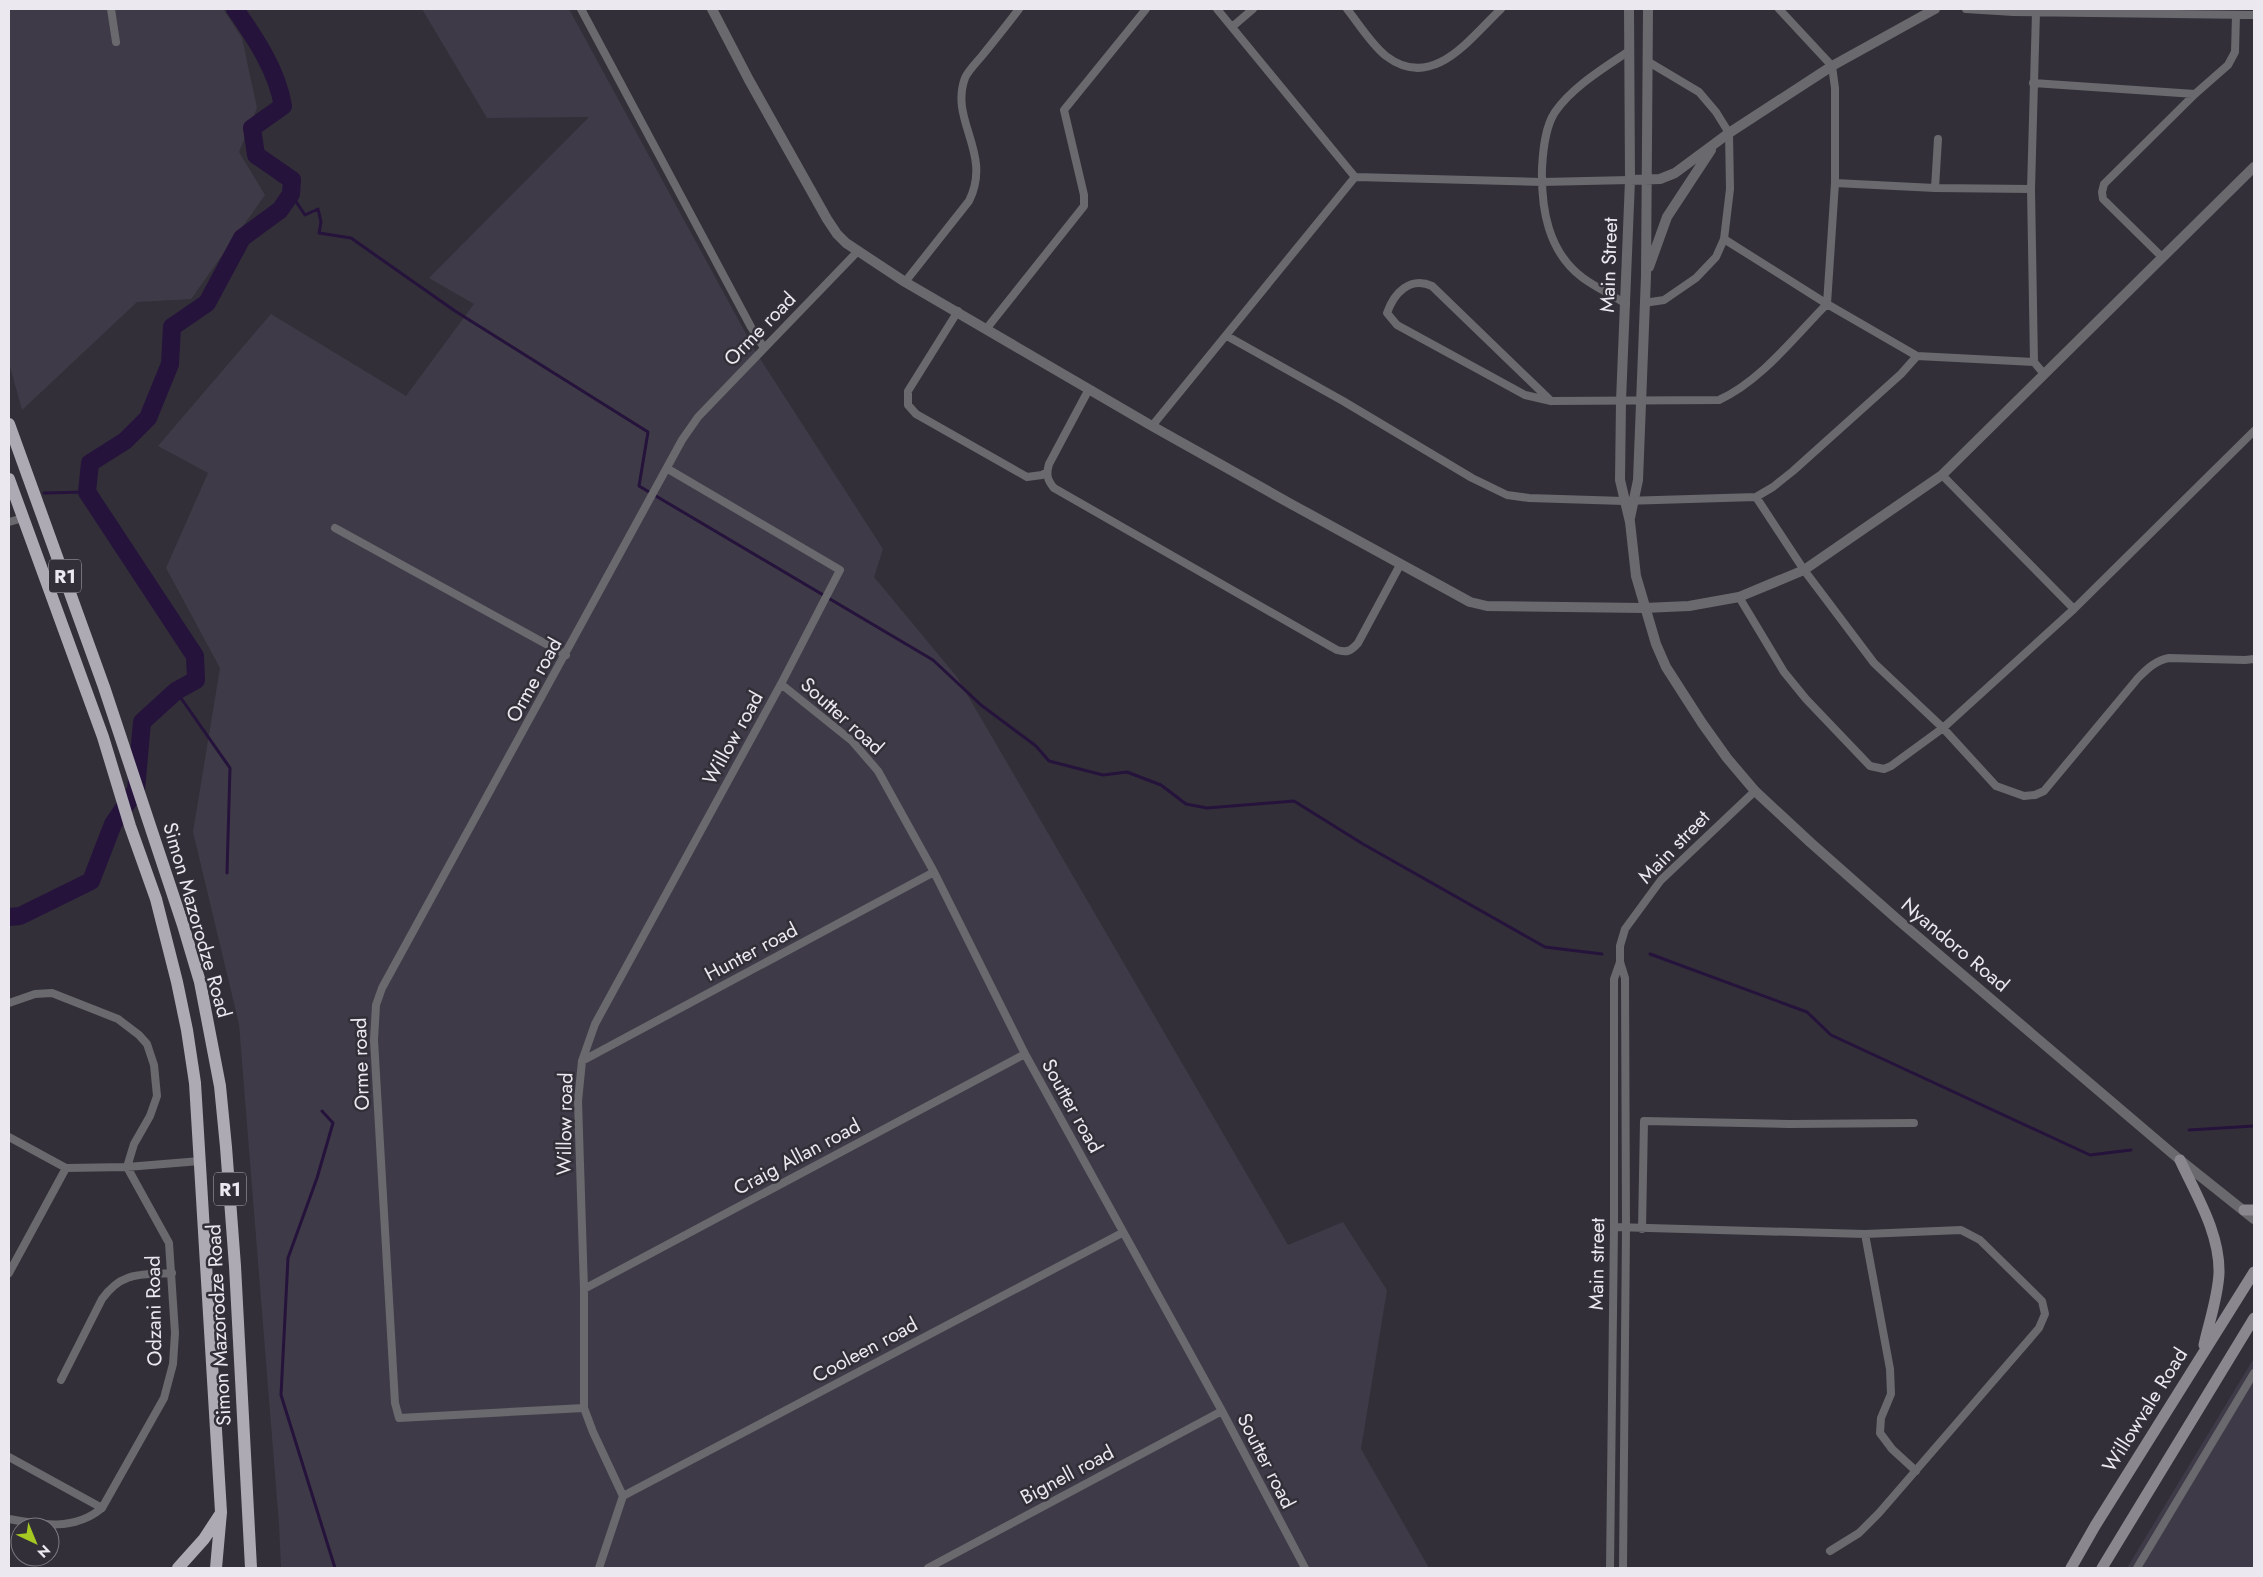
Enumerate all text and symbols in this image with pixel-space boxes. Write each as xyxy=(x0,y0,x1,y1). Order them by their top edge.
street label: Main Street xyxy=(1593,217,1625,313)
street label: Orme road xyxy=(717,285,803,373)
road number: R1 xyxy=(49,560,81,592)
street label: Orme road xyxy=(499,632,569,728)
street label: Soutter road xyxy=(794,671,890,761)
street label: Willow road xyxy=(695,686,771,790)
street label: Main street xyxy=(1631,804,1717,890)
street label: Simon Mazorodze Road xyxy=(155,819,239,1021)
street label: Nyandoro Road xyxy=(1895,891,2015,999)
street label: Hunter road xyxy=(699,915,803,989)
street label: Orme road xyxy=(345,1017,377,1111)
street label: Soutter road xyxy=(1034,1054,1110,1158)
street label: Willow road xyxy=(550,1072,580,1176)
street label: Craig Allan road xyxy=(728,1111,866,1203)
road number: R1 xyxy=(214,1172,246,1206)
street label: Main street xyxy=(1582,1217,1612,1310)
street label: Simon Mazorodze Road xyxy=(199,1223,239,1427)
street label: Odzani Road xyxy=(139,1255,169,1367)
street label: Cooleen road xyxy=(807,1310,923,1390)
street label: Willowvale Road xyxy=(2095,1342,2195,1478)
street label: Soutter road xyxy=(1230,1408,1302,1514)
street label: Bignell road xyxy=(1015,1438,1119,1512)
north arrow xyxy=(10,1517,60,1567)
text: N xyxy=(33,1540,55,1562)

